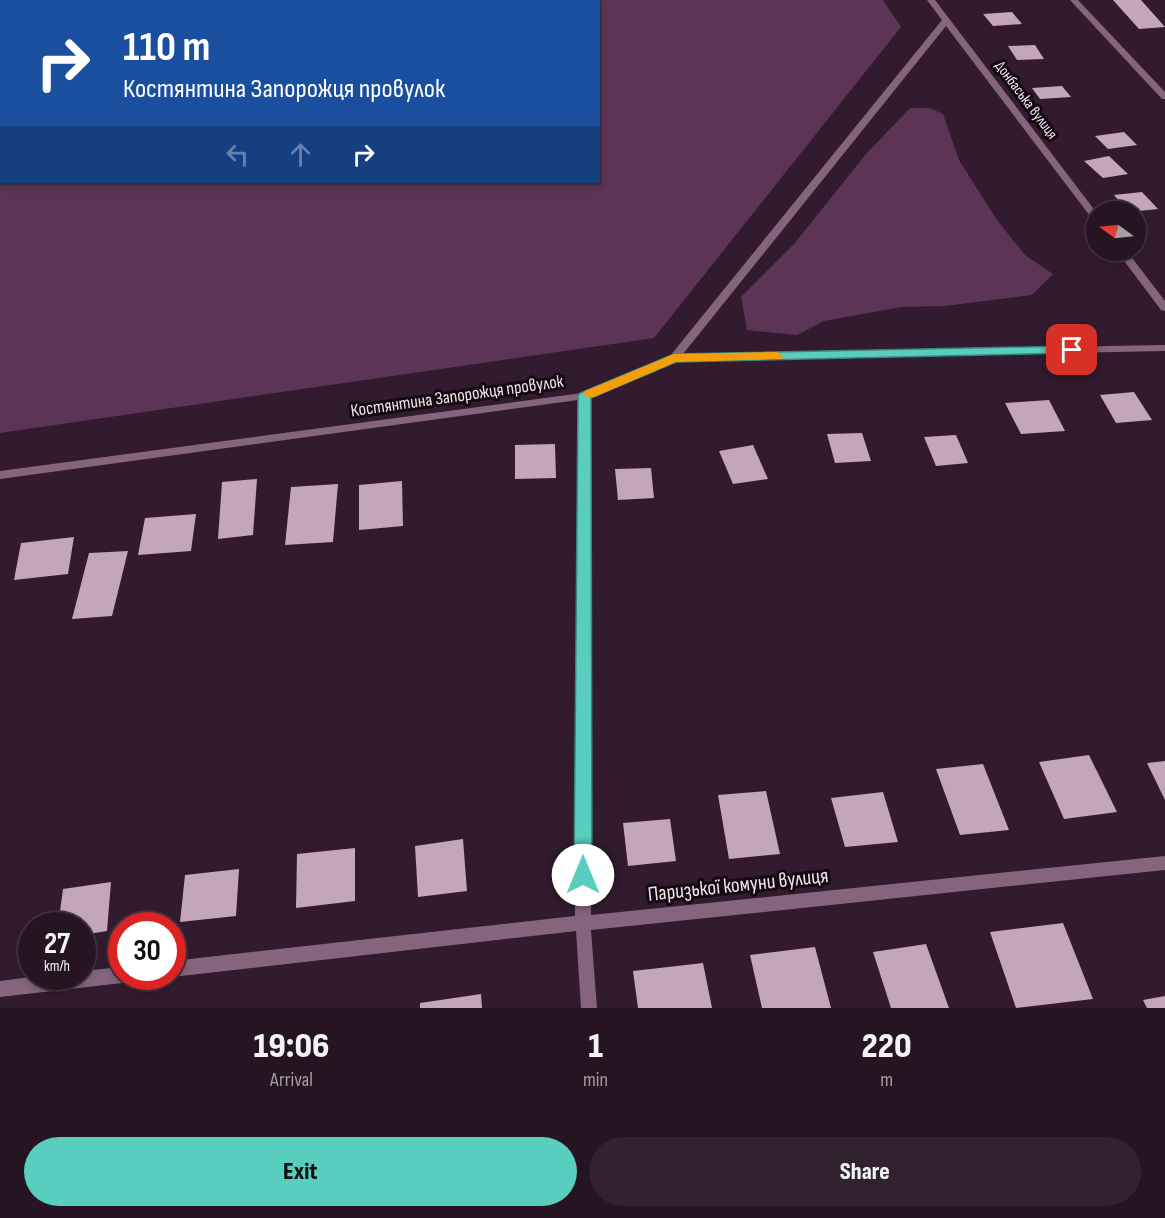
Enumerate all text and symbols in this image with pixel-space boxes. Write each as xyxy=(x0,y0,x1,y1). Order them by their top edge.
text: 110 m xyxy=(123,22,210,73)
icon: right xyxy=(24,24,102,102)
street label: Донбаська вулиця xyxy=(990,57,1062,143)
text: Костянтина Запорожця провулок xyxy=(123,73,445,105)
icon: left xyxy=(221,138,254,171)
icon: ahead xyxy=(284,138,317,171)
icon: right xyxy=(347,138,380,171)
north arrow xyxy=(1086,201,1146,261)
map controls xyxy=(1086,201,1146,261)
pin xyxy=(1046,324,1097,375)
icon: arrive xyxy=(1055,333,1088,366)
street label: Костянтина Запорожця провулок xyxy=(349,371,565,421)
position arrow xyxy=(551,843,615,907)
street label: Паризької комуни вулиця xyxy=(647,863,829,907)
speed limit sign: 30 xyxy=(108,912,186,990)
text: 27 xyxy=(44,926,70,962)
text: km/h xyxy=(44,957,70,976)
text: 19:06 xyxy=(253,1025,330,1068)
text: 1 xyxy=(588,1025,603,1068)
text: 220 xyxy=(862,1025,912,1068)
text: Arrival xyxy=(270,1068,313,1092)
text: min xyxy=(583,1068,608,1092)
text: m xyxy=(880,1068,893,1092)
button: Exit xyxy=(24,1137,577,1206)
button: Share xyxy=(589,1137,1141,1206)

